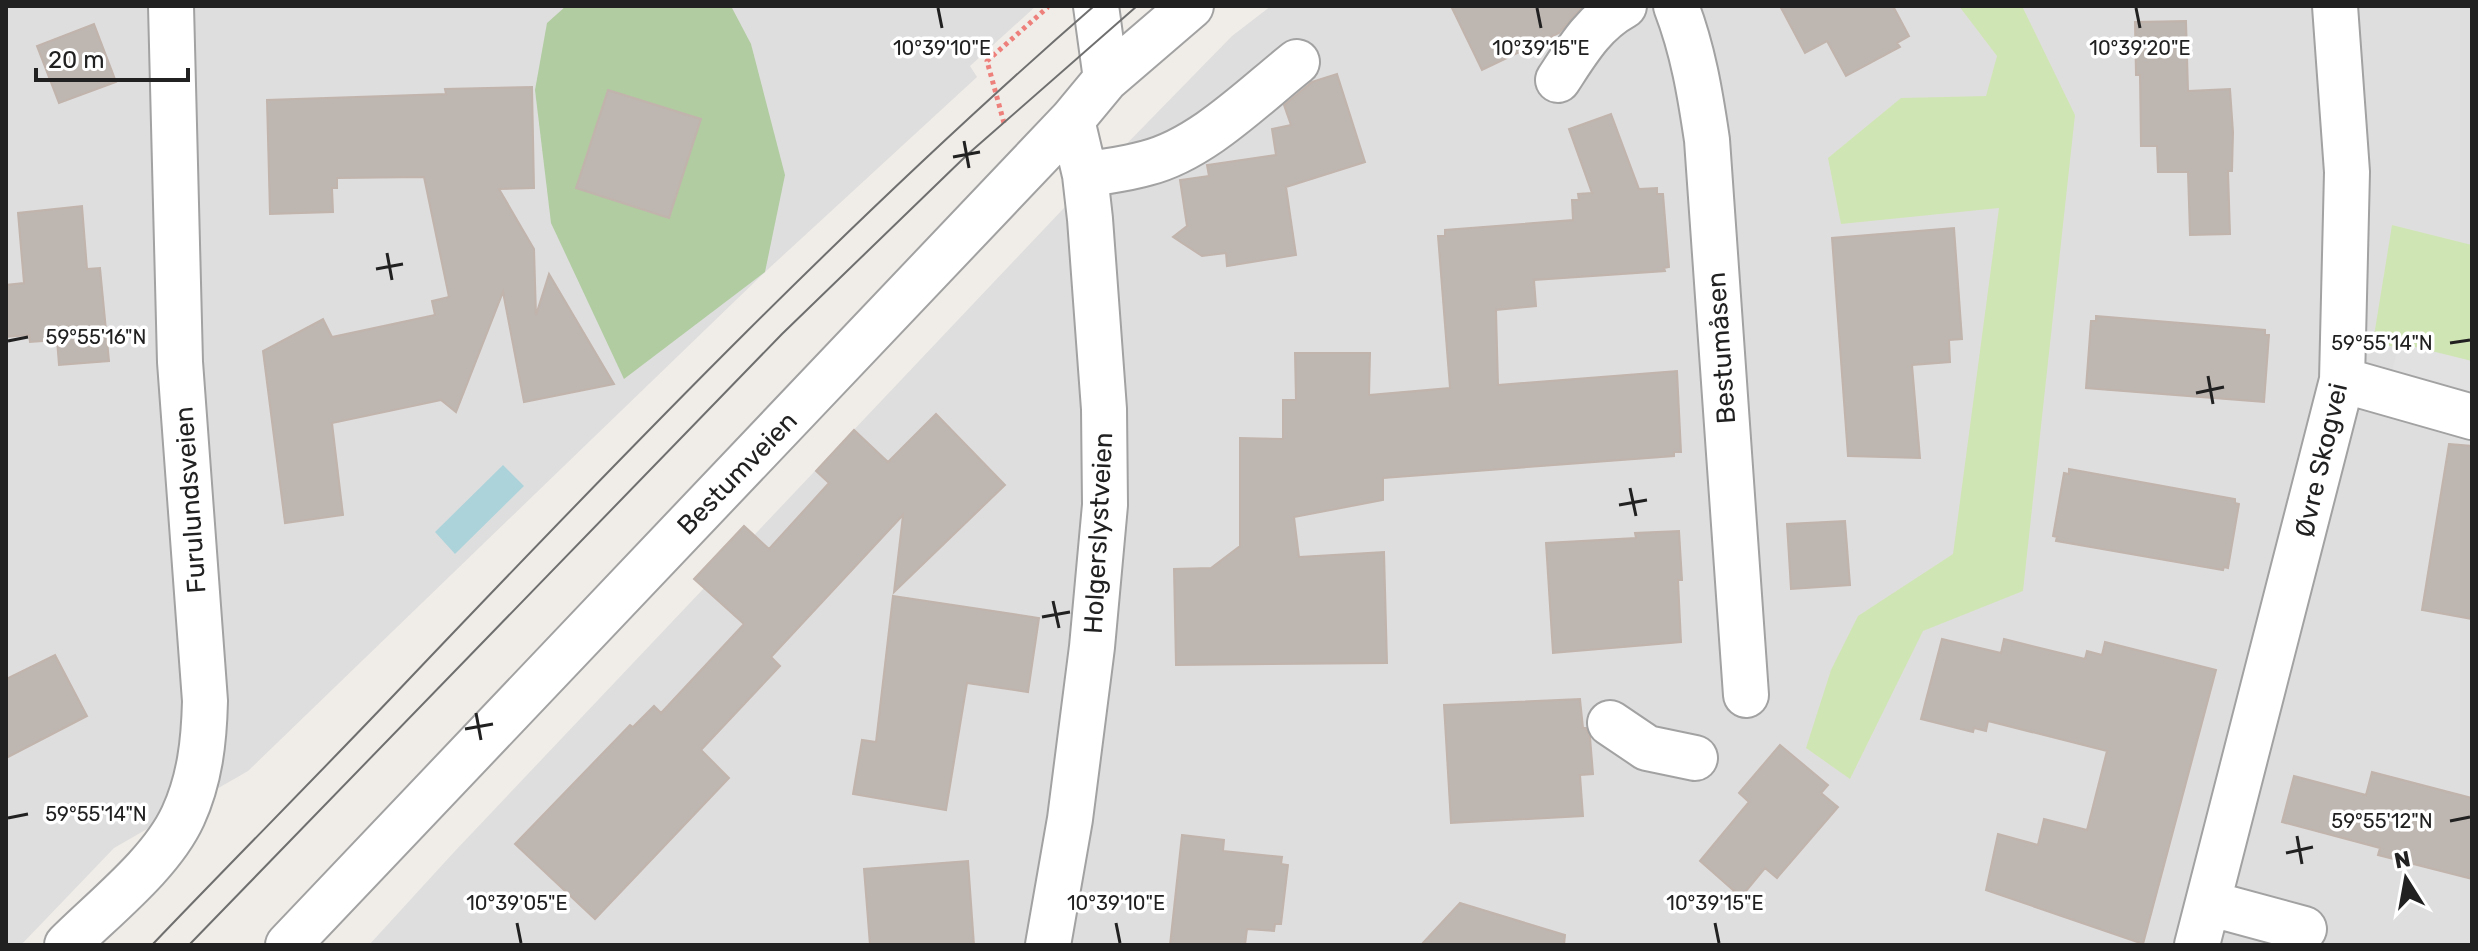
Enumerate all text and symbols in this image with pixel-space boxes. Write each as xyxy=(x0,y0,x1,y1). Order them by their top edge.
scale bar xyxy=(36,32,188,82)
text: 10°39'10"E xyxy=(893,36,991,60)
text: 10°39'15"E xyxy=(1492,36,1590,60)
text: 10°39'20"E xyxy=(2089,36,2191,60)
text: 20 m xyxy=(48,46,105,74)
street label: Bestumåsen xyxy=(1701,271,1742,425)
text: 59°55'16"N xyxy=(46,325,146,349)
text: 59°55'14"N xyxy=(2331,331,2433,355)
street label: Øvre Skogvei xyxy=(2289,380,2354,540)
street label: Bestumveien xyxy=(671,405,804,541)
street label: Furulundsveien xyxy=(169,406,212,594)
street label: Holgerslystveien xyxy=(1078,431,1119,635)
text: 59°55'14"N xyxy=(45,802,147,826)
text: 59°55'12"N xyxy=(2331,809,2433,833)
north arrow xyxy=(2366,839,2446,919)
text: N xyxy=(2392,845,2413,875)
text: 10°39'05"E xyxy=(466,891,568,915)
text: 10°39'10"E xyxy=(1067,891,1165,915)
text: 10°39'15"E xyxy=(1666,891,1764,915)

